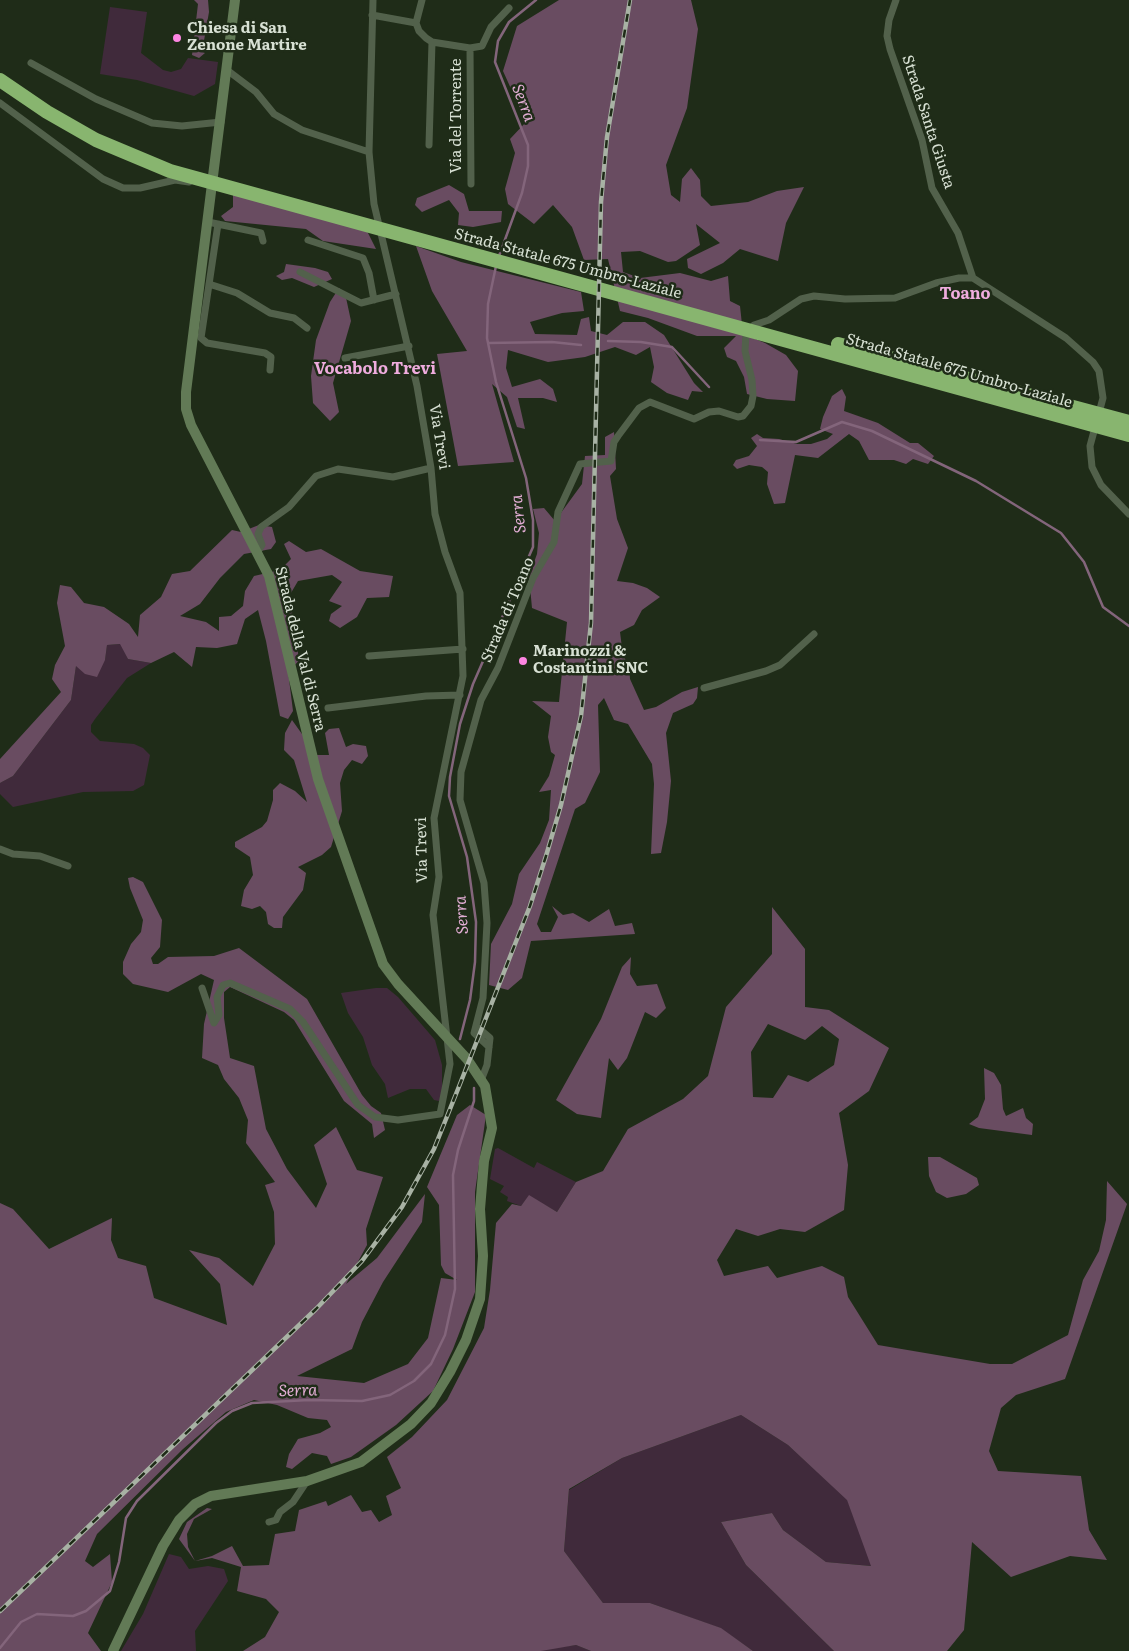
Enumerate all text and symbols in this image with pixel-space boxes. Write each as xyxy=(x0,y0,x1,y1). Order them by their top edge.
place label: Chiesa di San Zenone Martire xyxy=(187,20,307,55)
marker: Chiesa di San Zenone Martire xyxy=(171,32,183,44)
street label: Strada Santa Giusta xyxy=(898,53,958,191)
street label: Via del Torrente xyxy=(448,58,466,174)
water label: Serra xyxy=(507,82,539,124)
street label: Strada Statale 675 Umbro-Laziale xyxy=(452,225,684,303)
district label: Toano xyxy=(939,284,991,304)
street label: Strada Statale 675 Umbro-Laziale xyxy=(844,330,1074,412)
district label: Vocabolo Trevi xyxy=(314,359,436,379)
street label: Via Trevi xyxy=(425,403,453,471)
water label: Serra xyxy=(507,494,531,534)
street label: Strada di Toano xyxy=(478,555,538,665)
street label: Strada della Val di Serra xyxy=(271,564,329,734)
place label: Marinozzi & Costantini SNC xyxy=(533,643,648,678)
marker: Marinozzi & Costantini SNC xyxy=(517,655,529,667)
street label: Via Trevi xyxy=(412,817,432,883)
water label: Serra xyxy=(451,895,473,935)
water label: Serra xyxy=(278,1381,318,1401)

